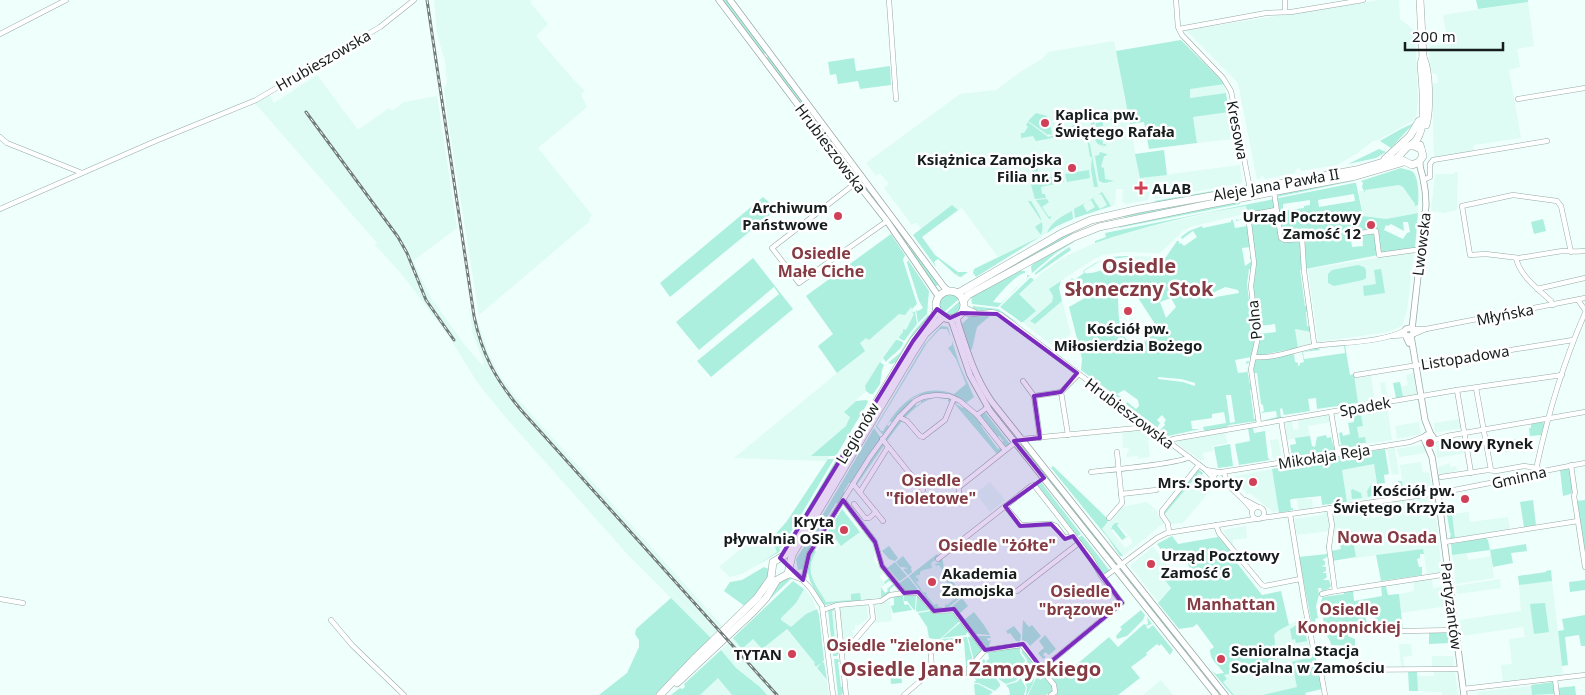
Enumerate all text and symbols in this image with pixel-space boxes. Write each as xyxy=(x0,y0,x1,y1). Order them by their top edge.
scale bar xyxy=(1405,20,1502,52)
street label: Hrubieszowska xyxy=(272,25,374,95)
text: 200 m xyxy=(1412,26,1456,46)
street label: Hrubieszowska xyxy=(791,99,871,197)
street label: Kresowa xyxy=(1222,99,1254,161)
place label: Kaplica pw. Świętego Rafała xyxy=(1055,104,1175,141)
marker: Kaplica pw. Świętego Rafała xyxy=(1039,117,1051,129)
place label: Książnica Zamojska Filia nr. 5 xyxy=(917,149,1062,186)
marker: Książnica Zamojska Filia nr. 5 xyxy=(1066,162,1078,174)
street label: Aleje Jana Pawła II xyxy=(1211,163,1341,205)
place label: ALAB xyxy=(1152,178,1191,198)
marker: ALAB xyxy=(1134,181,1148,195)
place label: Archiwum Państwowe xyxy=(742,197,828,234)
place label: Urząd Pocztowy Zamość 12 xyxy=(1242,206,1361,243)
marker: Archiwum Państwowe xyxy=(832,210,844,222)
street label: Lwowska xyxy=(1407,211,1435,277)
marker: Urząd Pocztowy Zamość 12 xyxy=(1365,219,1377,231)
district label: Osiedle Małe Ciche xyxy=(778,242,864,282)
district label: Osiedle Słoneczny Stok xyxy=(1065,252,1214,302)
street label: Polna xyxy=(1242,299,1266,341)
street label: Młyńska xyxy=(1475,299,1535,329)
marker: Kościół pw. Miłosierdzia Bożego xyxy=(1122,305,1134,317)
place label: Kościół pw. Miłosierdzia Bożego xyxy=(1054,318,1202,355)
street label: Listopadowa xyxy=(1419,340,1511,374)
street label: Hrubieszowska xyxy=(1081,373,1179,453)
street label: Spadek xyxy=(1338,392,1392,420)
street label: Legionów xyxy=(831,398,883,467)
place label: Nowy Rynek xyxy=(1440,433,1534,453)
marker: Nowy Rynek xyxy=(1424,437,1436,449)
street label: Mikołaja Reja xyxy=(1276,439,1372,473)
street label: Gminna xyxy=(1490,461,1548,493)
district label: Osiedle "fioletowe" xyxy=(886,469,976,509)
place label: Mrs. Sporty xyxy=(1158,472,1243,492)
marker: Mrs. Sporty xyxy=(1247,476,1259,488)
place label: Kościół pw. Świętego Krzyża xyxy=(1333,480,1455,517)
marker: Kościół pw. Świętego Krzyża xyxy=(1459,493,1471,505)
place label: Kryta pływalnia OSiR xyxy=(724,511,834,548)
marker: Kryta pływalnia OSiR xyxy=(838,524,850,536)
district label: Nowa Osada xyxy=(1337,526,1437,548)
district label: Osiedle "żółte" xyxy=(938,534,1056,556)
place label: Urząd Pocztowy Zamość 6 xyxy=(1161,545,1280,582)
marker: Urząd Pocztowy Zamość 6 xyxy=(1145,558,1157,570)
street label: Partyzantów xyxy=(1437,561,1467,651)
place label: Akademia Zamojska xyxy=(942,563,1017,600)
marker: Akademia Zamojska xyxy=(926,576,938,588)
district label: Osiedle "brązowe" xyxy=(1039,580,1121,620)
district label: Manhattan xyxy=(1187,593,1275,615)
district label: Osiedle Konopnickiej xyxy=(1297,598,1401,638)
district label: Osiedle "zielone" xyxy=(826,634,962,656)
place label: Senioralna Stacja Socjalna w Zamościu xyxy=(1231,640,1385,677)
place label: TYTAN xyxy=(734,644,782,664)
marker: TYTAN xyxy=(786,648,798,660)
marker: Senioralna Stacja Socjalna w Zamościu xyxy=(1215,653,1227,665)
district label: Osiedle Jana Zamoyskiego xyxy=(841,655,1101,682)

